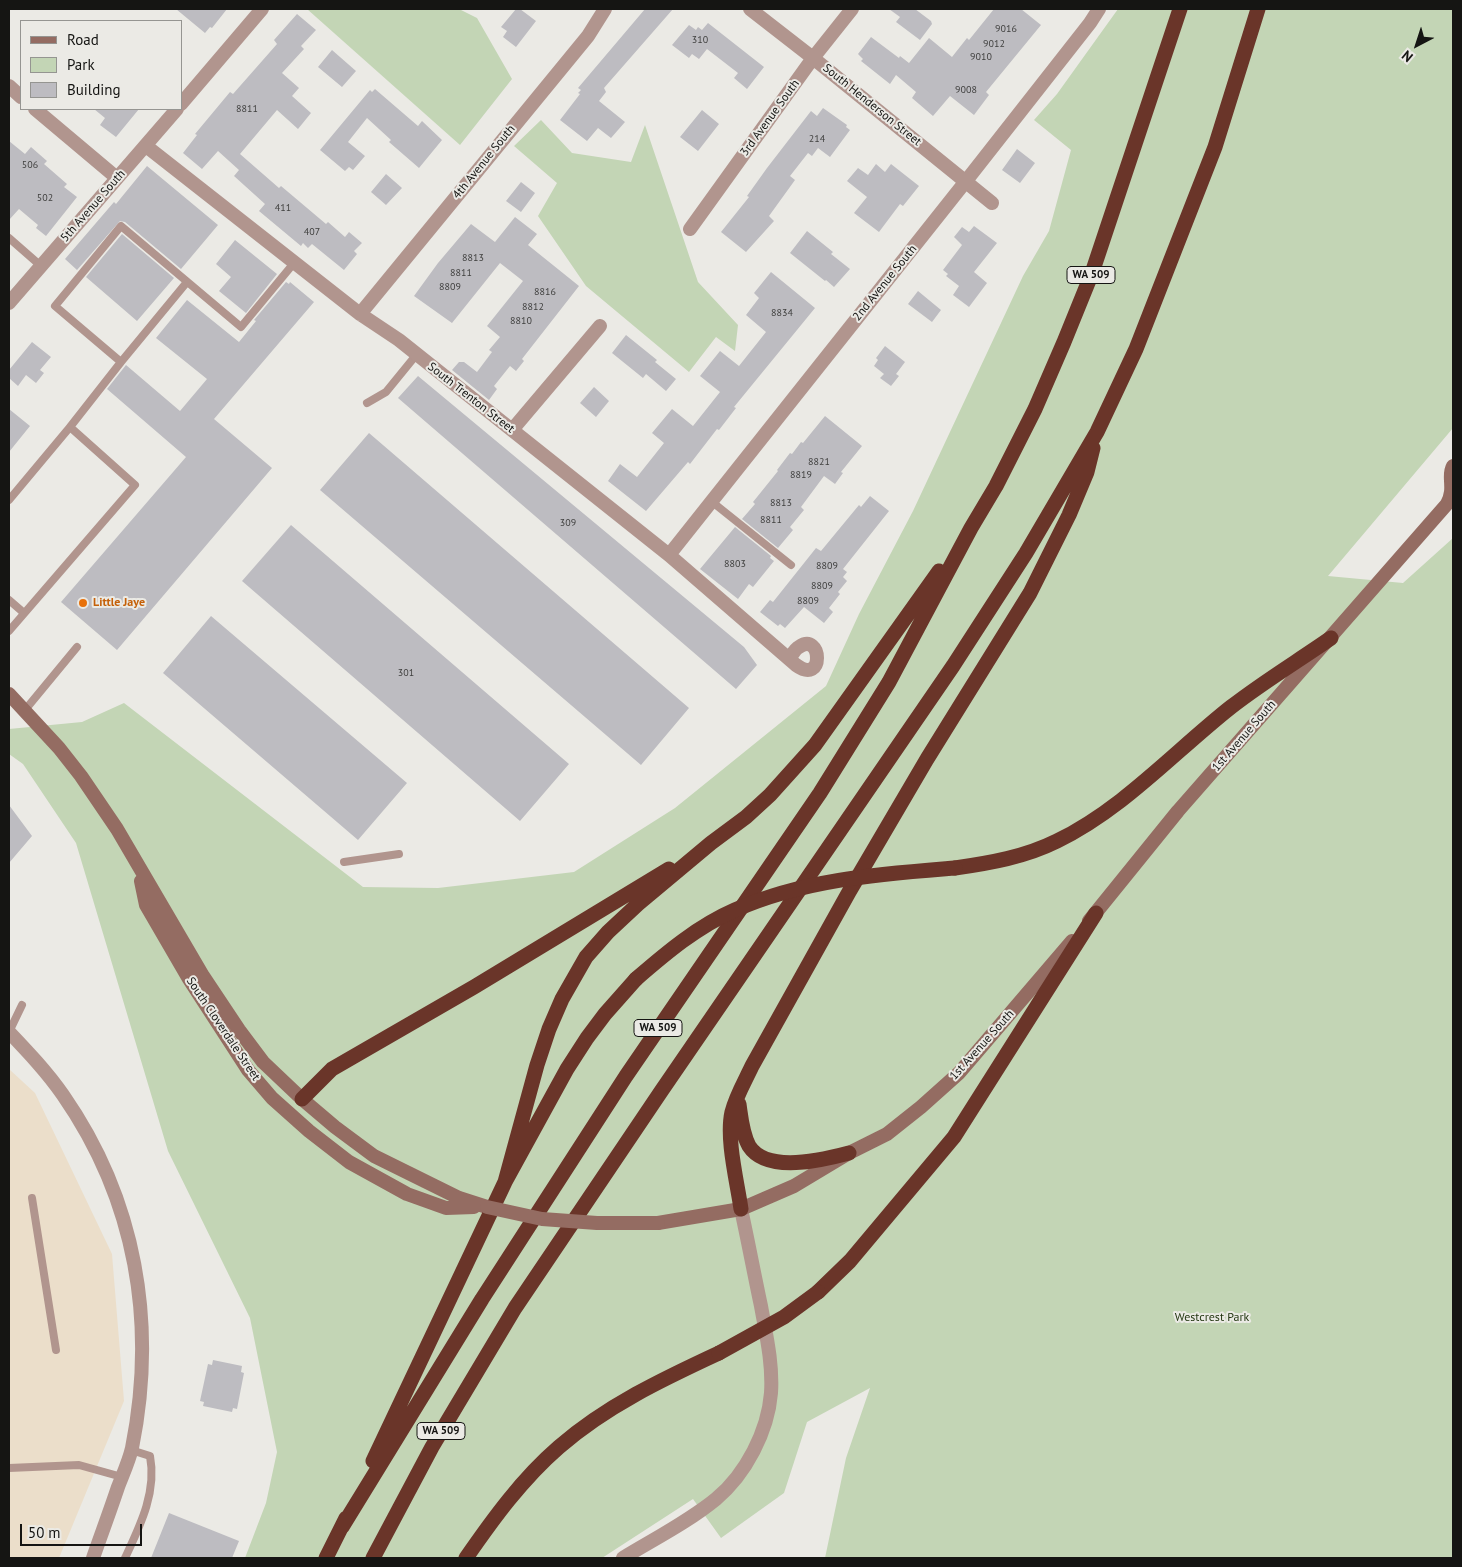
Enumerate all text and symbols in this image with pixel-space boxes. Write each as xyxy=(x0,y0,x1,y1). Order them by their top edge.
legend xyxy=(20,20,182,110)
north arrow xyxy=(1392,20,1442,70)
house number: 9016 xyxy=(995,23,1017,35)
text: Road xyxy=(67,30,99,49)
house number: 310 xyxy=(692,34,708,46)
house number: 9012 xyxy=(983,38,1005,50)
text: N xyxy=(1398,47,1417,66)
house number: 9010 xyxy=(970,51,992,63)
text: Park xyxy=(67,55,95,74)
street label: South Henderson Street xyxy=(820,61,924,149)
street label: 3rd Avenue South xyxy=(737,77,803,159)
text: Building xyxy=(67,80,121,99)
house number: 9008 xyxy=(955,84,977,96)
house number: 8811 xyxy=(236,103,258,115)
street label: 4th Avenue South xyxy=(450,122,518,202)
house number: 214 xyxy=(809,133,825,145)
house number: 506 xyxy=(22,159,38,171)
street label: 5th Avenue South xyxy=(58,167,128,245)
house number: 502 xyxy=(37,192,53,204)
house number: 411 xyxy=(275,202,291,214)
house number: 407 xyxy=(304,226,320,238)
street label: 2nd Avenue South xyxy=(850,242,920,324)
house number: 8813 xyxy=(462,252,484,264)
road number: WA 509 xyxy=(1067,266,1115,284)
house number: 8811 xyxy=(450,267,472,279)
house number: 8809 xyxy=(439,281,461,293)
house number: 8816 xyxy=(534,286,556,298)
house number: 8812 xyxy=(522,301,544,313)
house number: 8834 xyxy=(771,307,793,319)
house number: 8810 xyxy=(510,315,532,327)
street label: South Trenton Street xyxy=(425,360,517,436)
house number: 8821 xyxy=(808,456,830,468)
house number: 8819 xyxy=(790,469,812,481)
house number: 8813 xyxy=(770,497,792,509)
house number: 8811 xyxy=(760,514,782,526)
house number: 309 xyxy=(560,517,576,529)
house number: 8803 xyxy=(724,558,746,570)
house number: 8809 xyxy=(816,560,838,572)
house number: 8809 xyxy=(811,580,833,592)
house number: 8809 xyxy=(797,595,819,607)
place label: Little Jaye xyxy=(93,596,145,610)
marker: Little Jaye xyxy=(77,597,89,609)
house number: 301 xyxy=(398,667,414,679)
street label: 1st Avenue South xyxy=(1209,698,1279,774)
street label: South Cloverdale Street xyxy=(183,975,263,1083)
street label: 1st Avenue South xyxy=(947,1007,1017,1083)
road number: WA 509 xyxy=(634,1020,682,1036)
park label: Westcrest Park xyxy=(1175,1311,1249,1325)
road number: WA 509 xyxy=(417,1422,465,1440)
scale bar xyxy=(22,1514,145,1546)
text: 50 m xyxy=(28,1523,61,1542)

